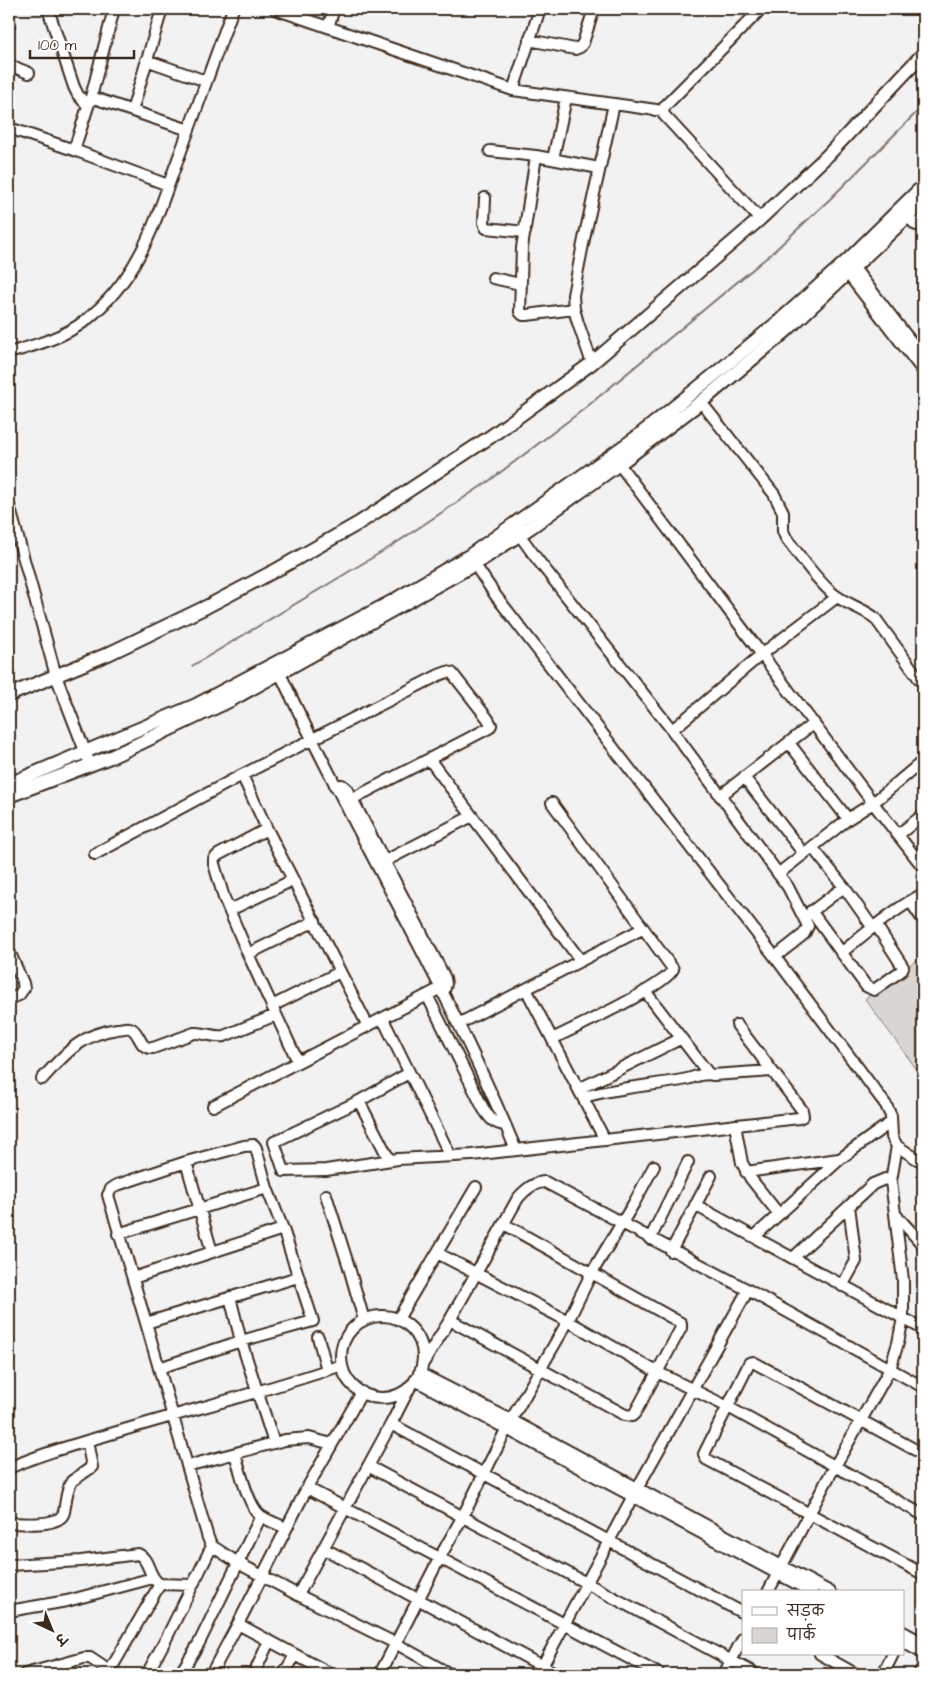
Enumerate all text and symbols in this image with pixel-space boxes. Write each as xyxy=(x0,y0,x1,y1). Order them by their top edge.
scale bar xyxy=(30,28,134,60)
text: 100 m xyxy=(38,35,77,56)
legend xyxy=(742,1590,904,1656)
text: सड़क xyxy=(786,1601,825,1622)
north arrow xyxy=(28,1606,78,1656)
text: पार्क xyxy=(786,1623,817,1646)
text: उ xyxy=(49,1627,72,1650)

